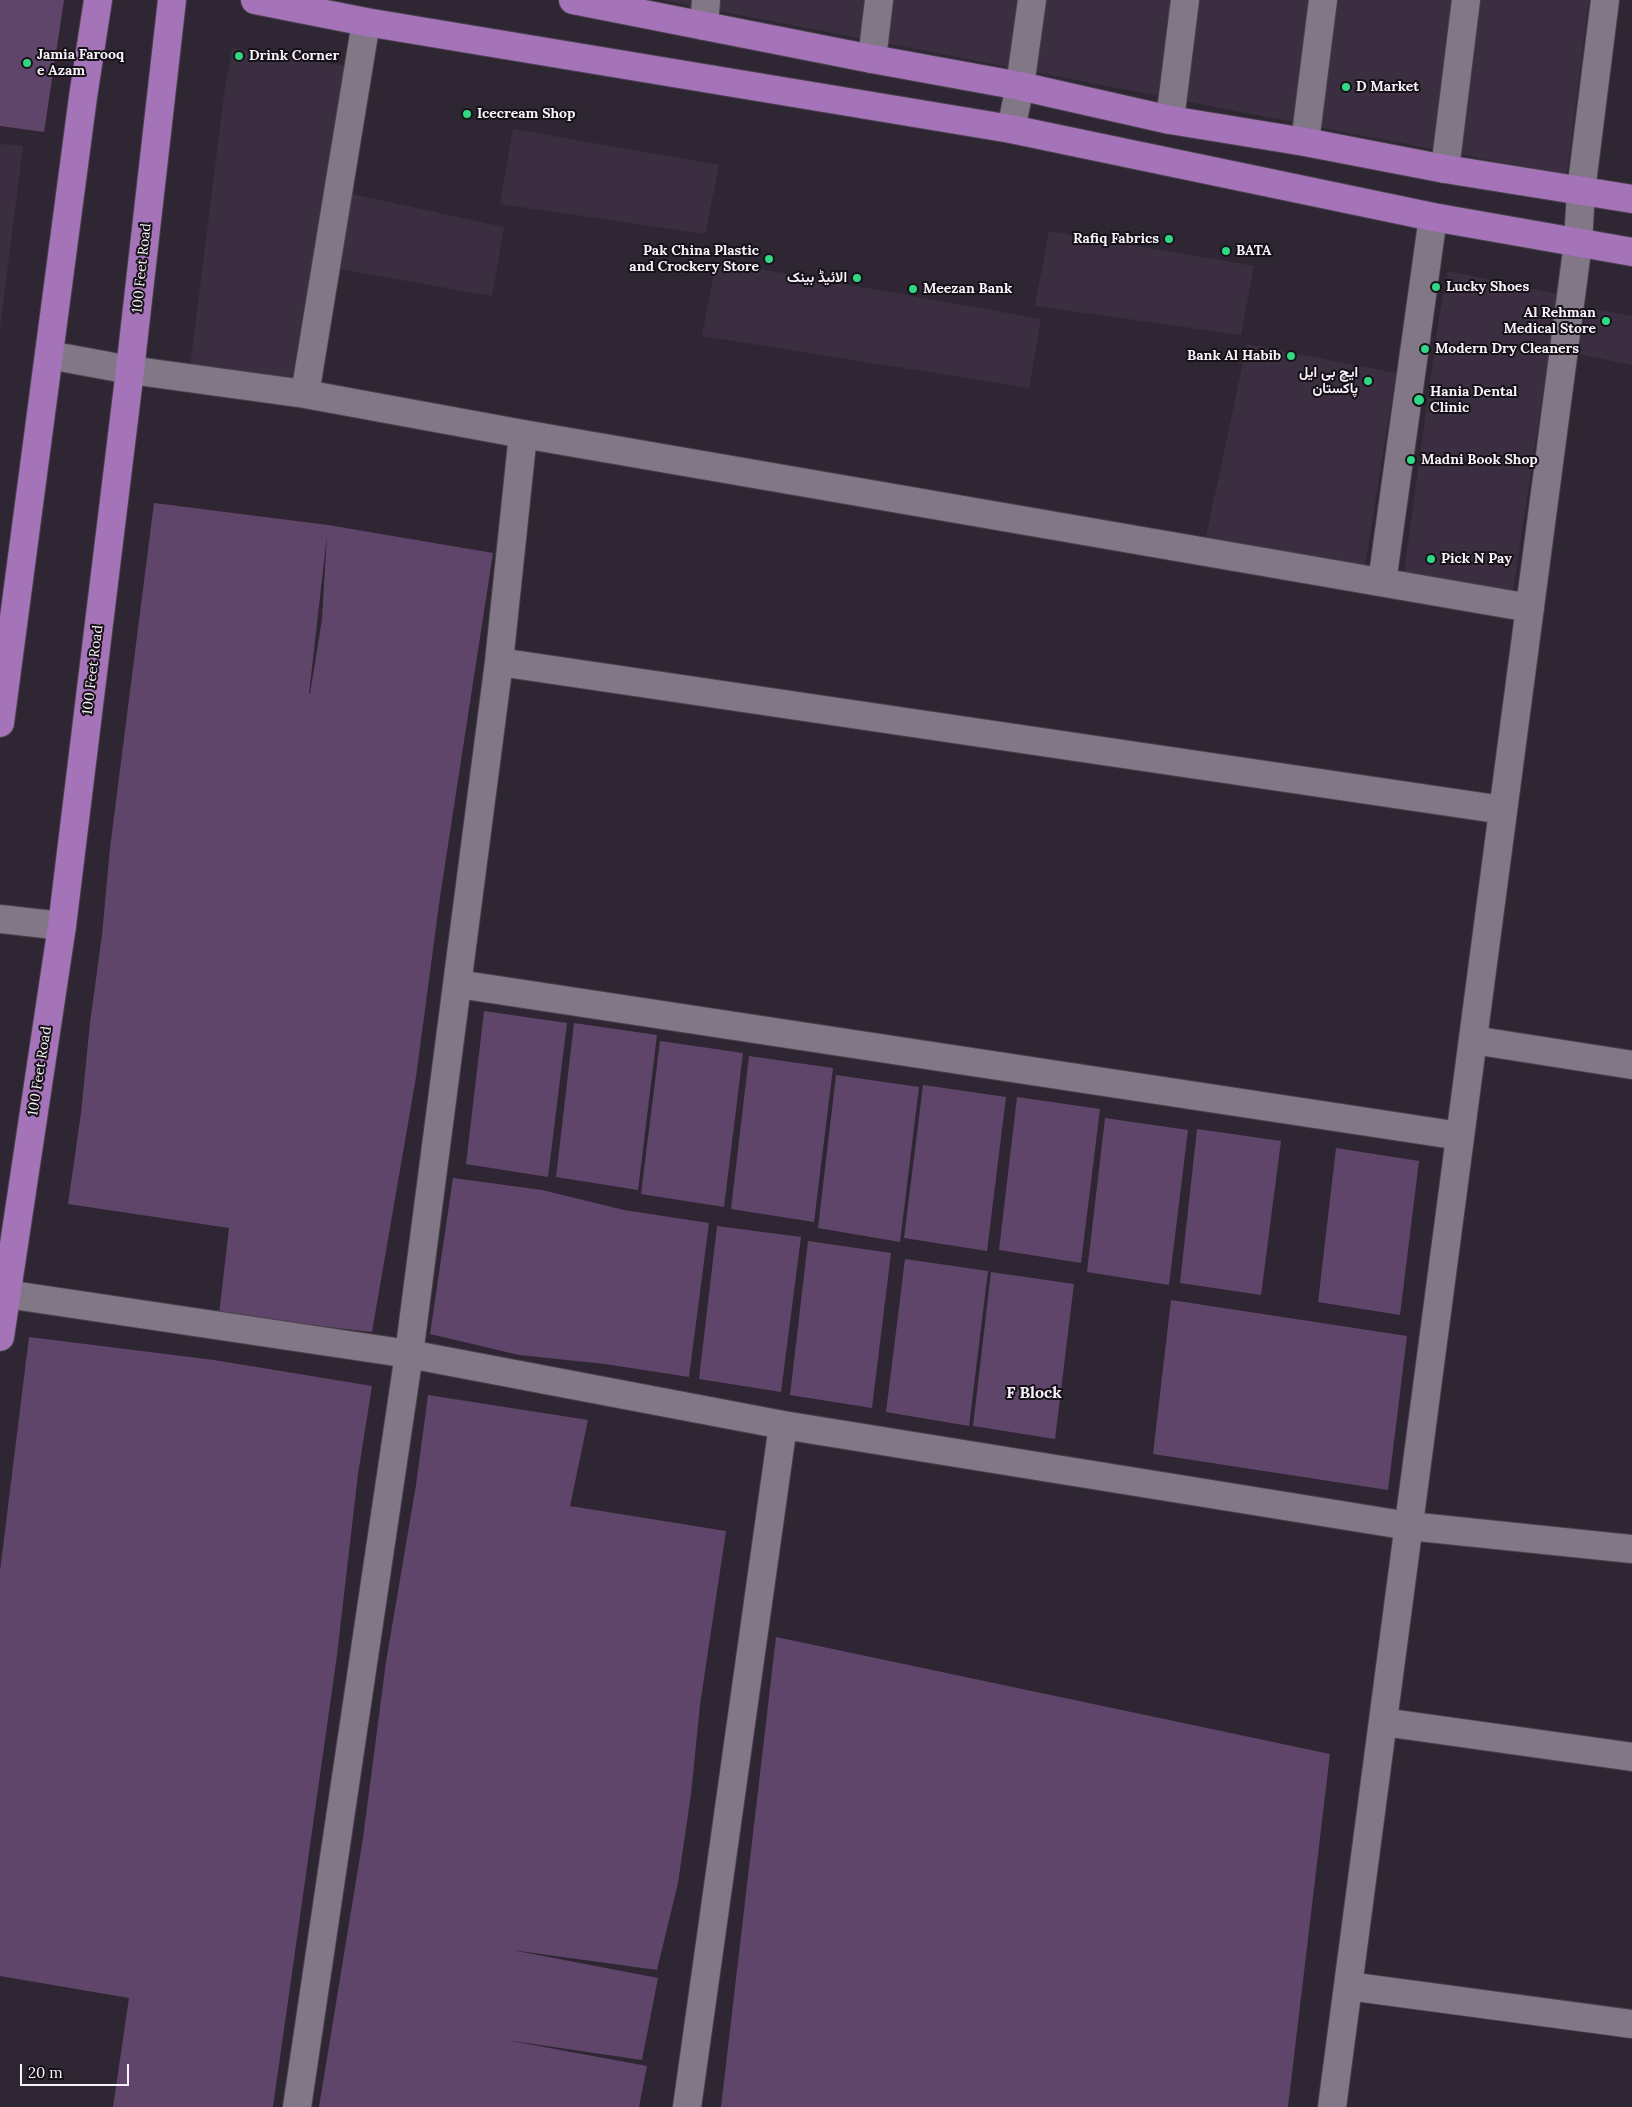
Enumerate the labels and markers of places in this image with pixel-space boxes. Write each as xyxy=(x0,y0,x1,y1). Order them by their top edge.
place label: Jamia Farooq e Azam xyxy=(37,47,124,80)
place label: Drink Corner xyxy=(249,48,339,64)
marker: Drink Corner xyxy=(233,50,245,62)
marker: Jamia Farooq e Azam xyxy=(21,57,33,69)
place label: D Market xyxy=(1356,79,1419,95)
marker: D Market xyxy=(1340,81,1352,93)
place label: Icecream Shop xyxy=(477,106,575,122)
marker: Icecream Shop xyxy=(461,108,473,120)
place label: Rafiq Fabrics xyxy=(1073,231,1159,247)
marker: Rafiq Fabrics xyxy=(1163,233,1175,245)
place label: Pak China Plastic and Crockery Store xyxy=(629,243,759,276)
place label: BATA xyxy=(1236,243,1271,259)
marker: BATA xyxy=(1220,245,1232,257)
marker: Pak China Plastic and Crockery Store xyxy=(763,253,775,265)
place label: الائیڈ بینک xyxy=(787,270,847,286)
marker: الائیڈ بینک xyxy=(851,272,863,284)
place label: Lucky Shoes xyxy=(1446,279,1529,295)
place label: Meezan Bank xyxy=(923,281,1012,297)
marker: Lucky Shoes xyxy=(1430,281,1442,293)
marker: Meezan Bank xyxy=(907,283,919,295)
place label: Al Rehman Medical Store xyxy=(1504,305,1596,338)
marker: Al Rehman Medical Store xyxy=(1600,315,1612,327)
place label: Modern Dry Cleaners xyxy=(1435,341,1579,357)
marker: Modern Dry Cleaners xyxy=(1419,343,1431,355)
place label: Bank Al Habib xyxy=(1187,348,1281,364)
marker: Bank Al Habib xyxy=(1285,350,1297,362)
place label: ایچ بی ایل پاکستان xyxy=(1299,365,1358,398)
marker: ایچ بی ایل پاکستان xyxy=(1362,375,1374,387)
place label: Hania Dental Clinic xyxy=(1430,384,1517,417)
marker: Hania Dental Clinic xyxy=(1412,393,1426,407)
place label: Madni Book Shop xyxy=(1421,452,1538,468)
marker: Madni Book Shop xyxy=(1405,454,1417,466)
place label: Pick N Pay xyxy=(1441,551,1512,567)
marker: Pick N Pay xyxy=(1425,553,1437,565)

